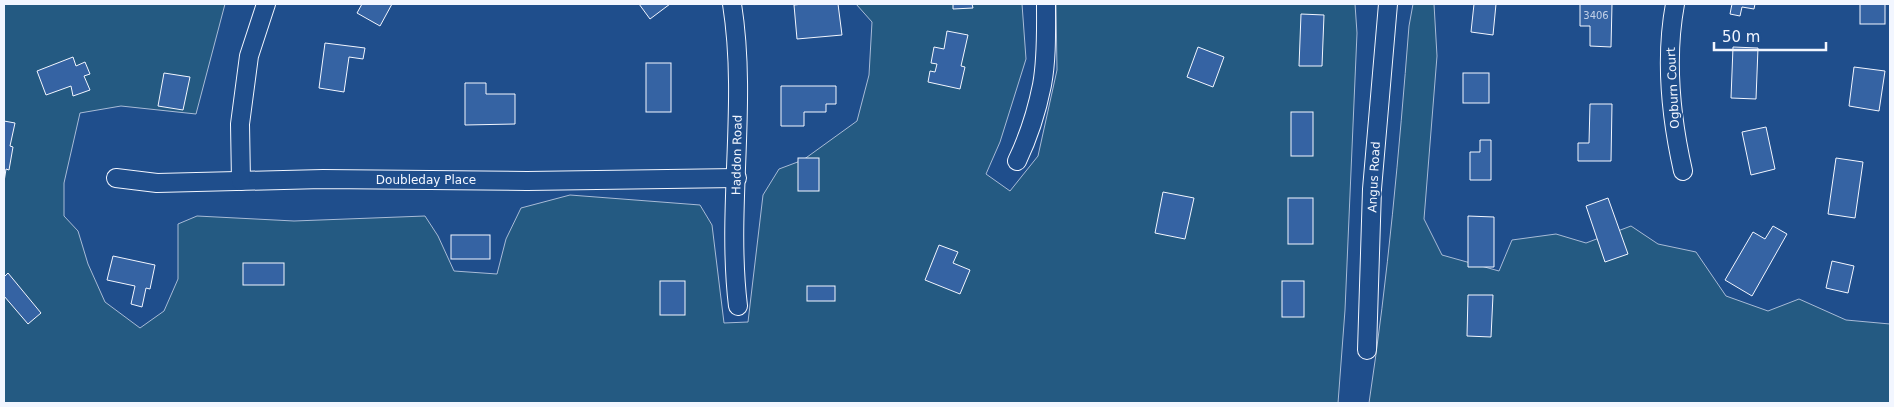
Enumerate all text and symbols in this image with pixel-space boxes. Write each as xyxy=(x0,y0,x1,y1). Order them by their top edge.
house number: 3406 xyxy=(1583,10,1609,21)
scale bar xyxy=(1714,20,1826,52)
text: 50 m xyxy=(1722,28,1760,46)
street label: Ogburn Court xyxy=(1664,47,1682,129)
street label: Haddon Road xyxy=(729,115,745,195)
street label: Angus Road xyxy=(1365,141,1383,213)
street label: Doubleday Place xyxy=(376,173,476,187)

